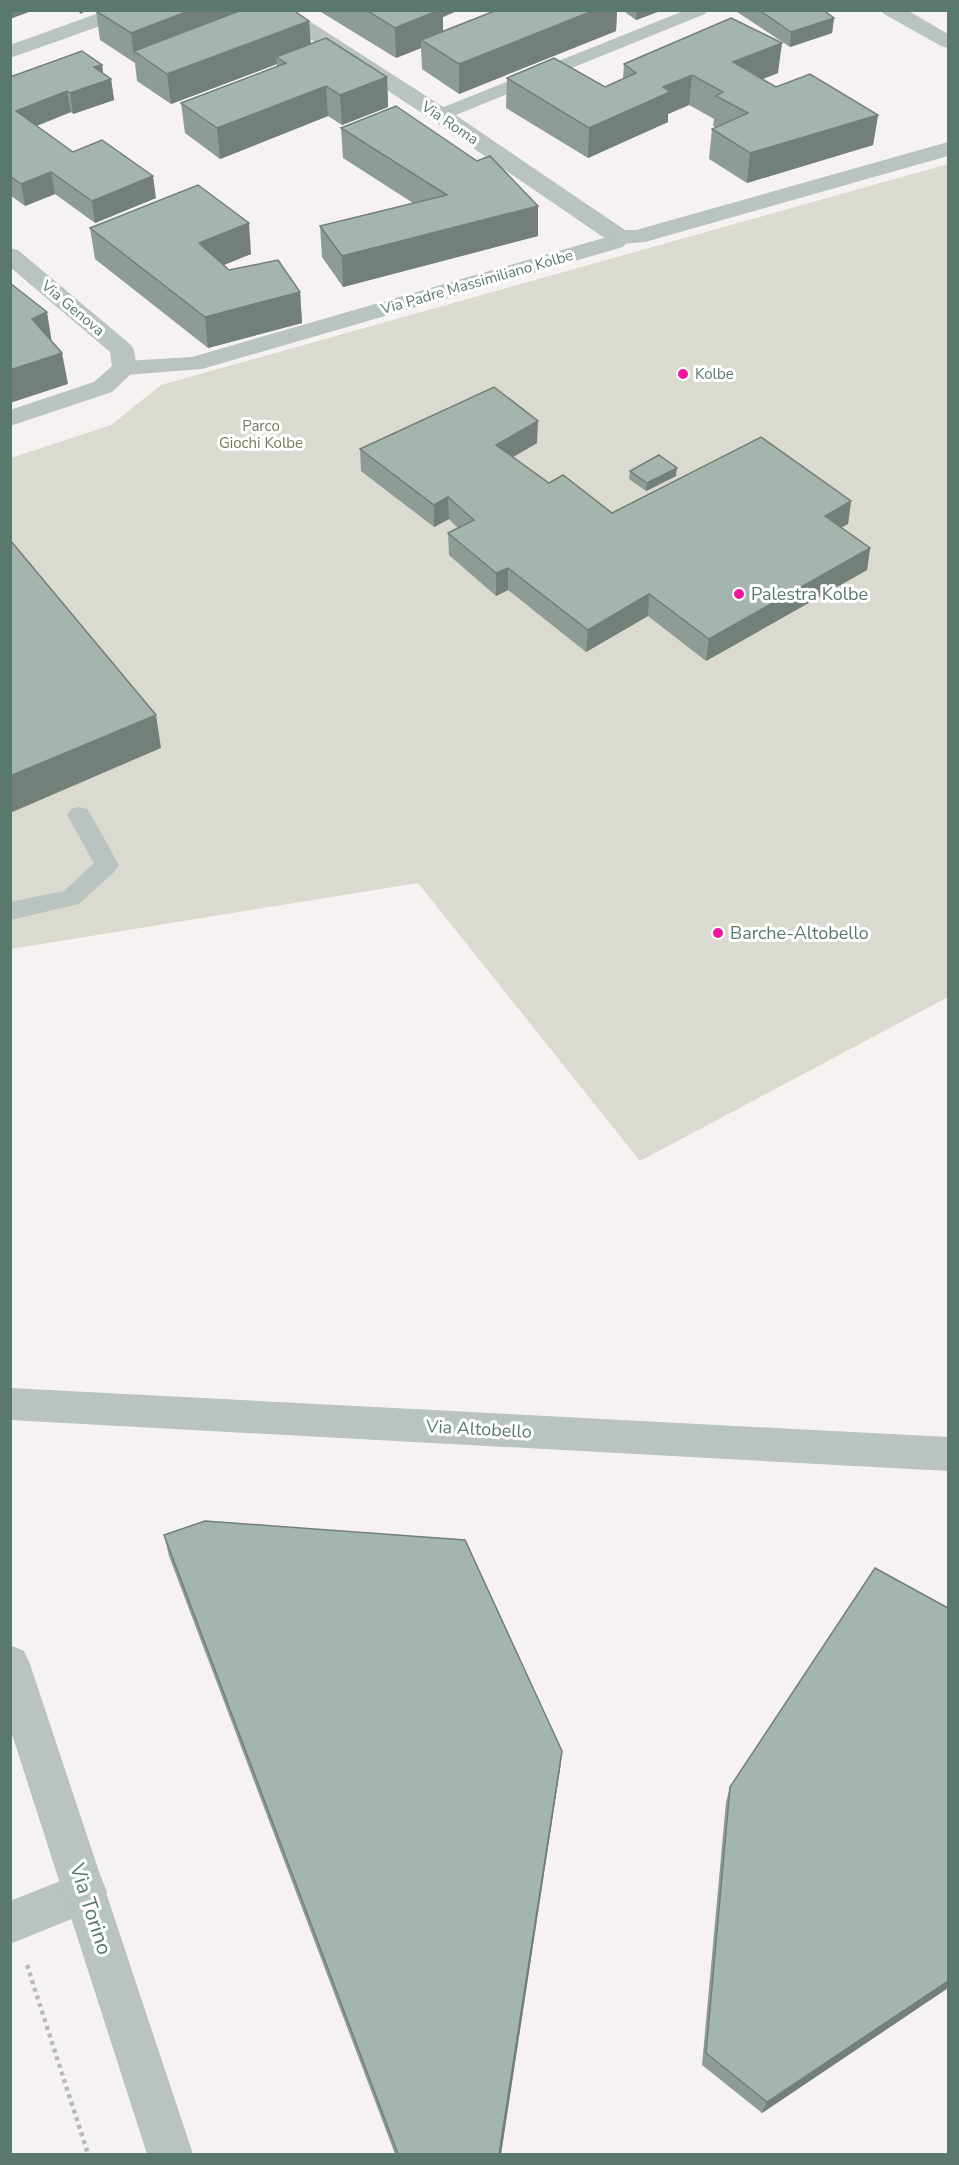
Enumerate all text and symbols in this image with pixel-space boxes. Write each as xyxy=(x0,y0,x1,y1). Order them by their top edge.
street label: Via Roma xyxy=(417,96,482,149)
street label: Via Padre Massimiliano Kolbe xyxy=(378,245,575,319)
street label: Via Genova xyxy=(36,275,109,340)
place label: Kolbe xyxy=(695,364,734,384)
marker: Kolbe xyxy=(676,367,690,381)
park label: Parco Giochi Kolbe xyxy=(219,416,303,453)
place label: Palestra Kolbe xyxy=(751,582,868,606)
marker: Palestra Kolbe xyxy=(732,587,746,601)
place label: Barche-Altobello xyxy=(730,921,869,945)
marker: Barche-Altobello xyxy=(711,926,725,940)
street label: Via Altobello xyxy=(424,1414,533,1444)
street label: Via Torino xyxy=(63,1859,119,1958)

